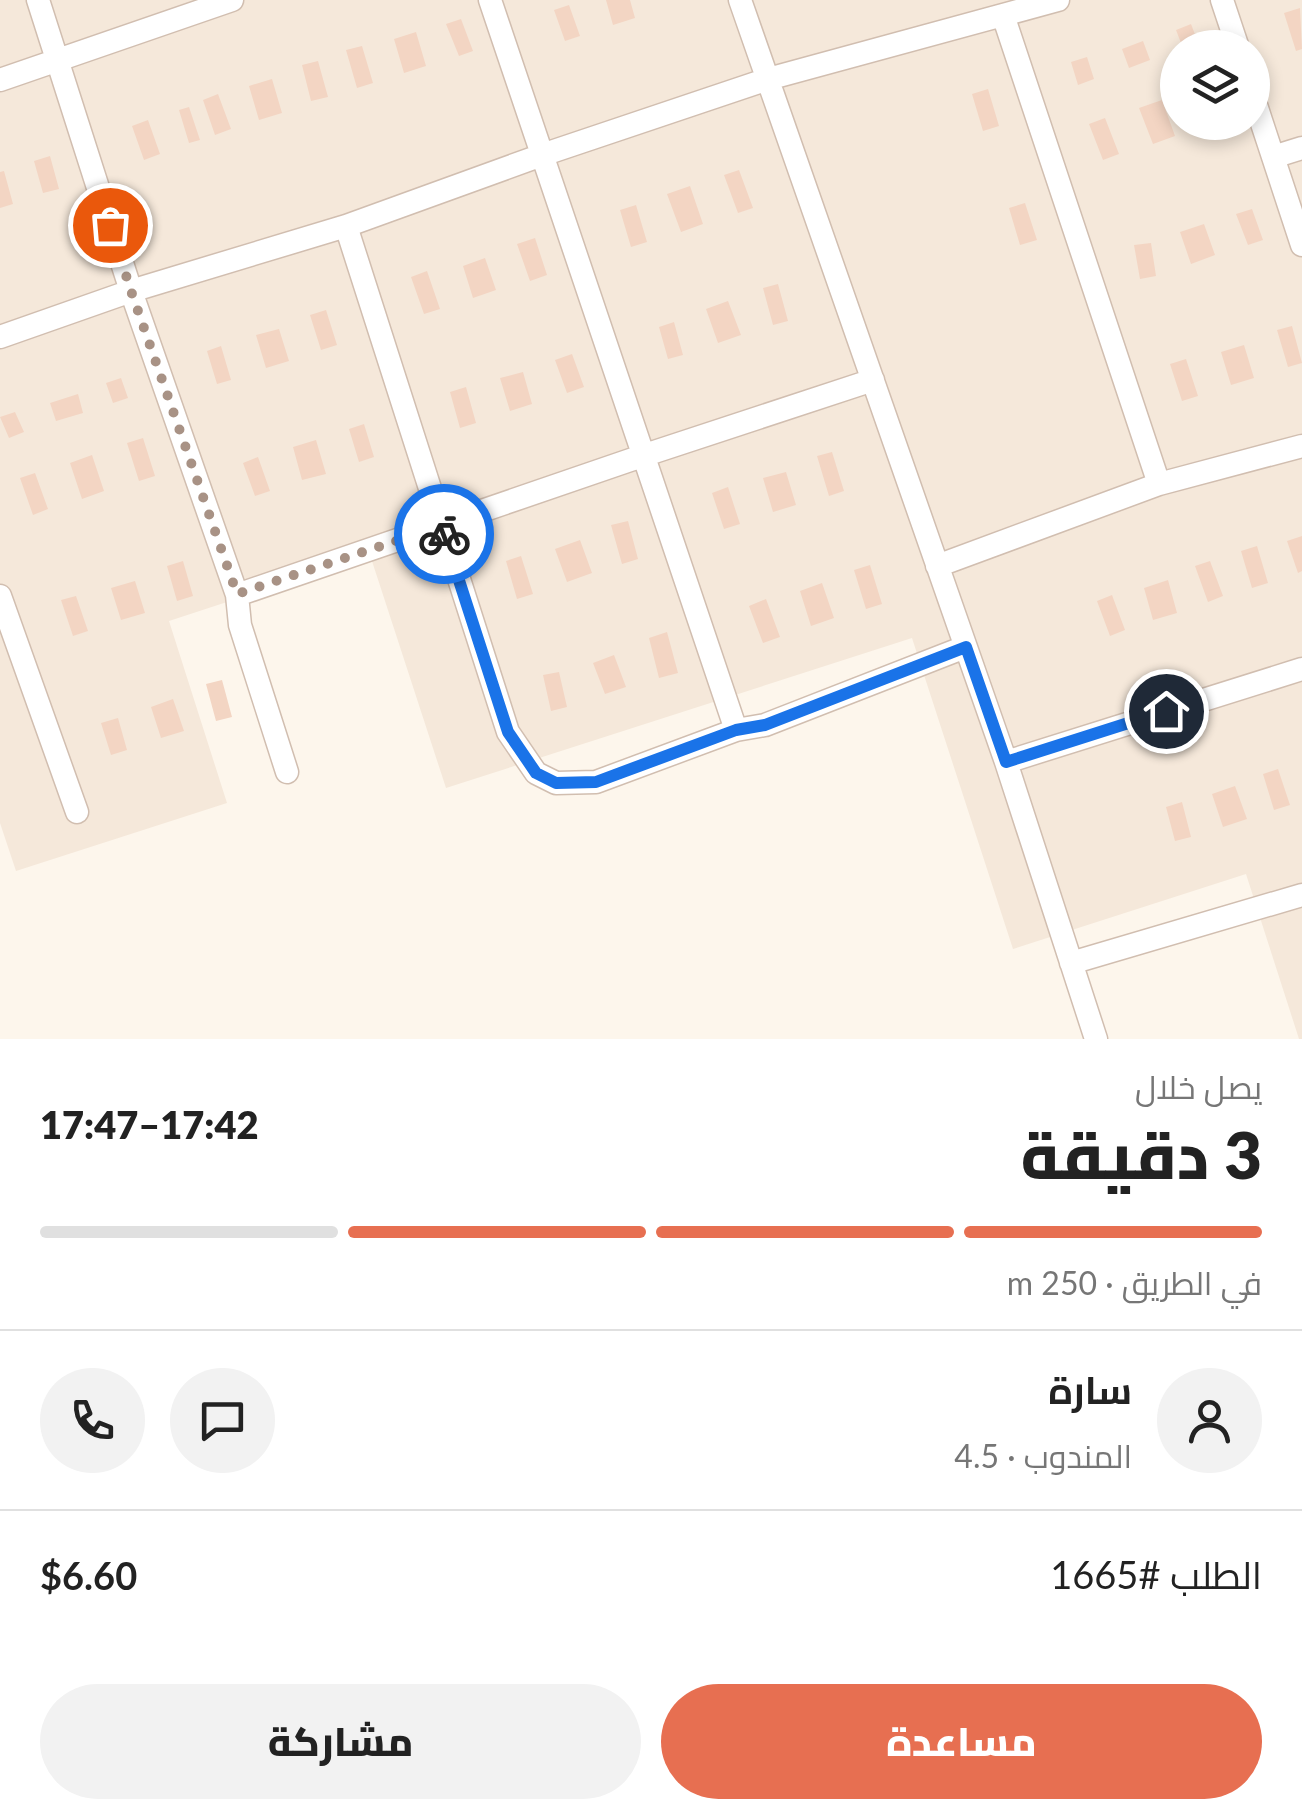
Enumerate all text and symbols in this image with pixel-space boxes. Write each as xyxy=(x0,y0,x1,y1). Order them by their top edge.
map controls xyxy=(1160,30,1270,140)
button: layers xyxy=(1160,30,1270,140)
pin xyxy=(68,183,153,268)
icon: bag xyxy=(83,198,138,253)
courier xyxy=(394,484,494,584)
icon: bike xyxy=(417,507,472,562)
pin xyxy=(1124,669,1209,754)
icon: home xyxy=(1139,684,1194,739)
text: يصل خلال xyxy=(1135,1067,1262,1106)
text: 17:42–17:47 xyxy=(40,1101,259,1147)
text: 3 دقيقة xyxy=(1021,1115,1262,1193)
text: في الطريق · 250 m xyxy=(1007,1263,1262,1302)
text: سارة xyxy=(1049,1366,1132,1412)
button: phone xyxy=(40,1368,145,1473)
button: chat xyxy=(170,1368,275,1473)
button: person xyxy=(1157,1368,1262,1473)
text: المندوب · 4.5 xyxy=(954,1436,1132,1475)
text: الطلب #1665 xyxy=(1050,1551,1262,1597)
text: $6.60 xyxy=(40,1552,137,1598)
button: مشاركة xyxy=(40,1684,641,1799)
button: مساعدة xyxy=(661,1684,1262,1799)

